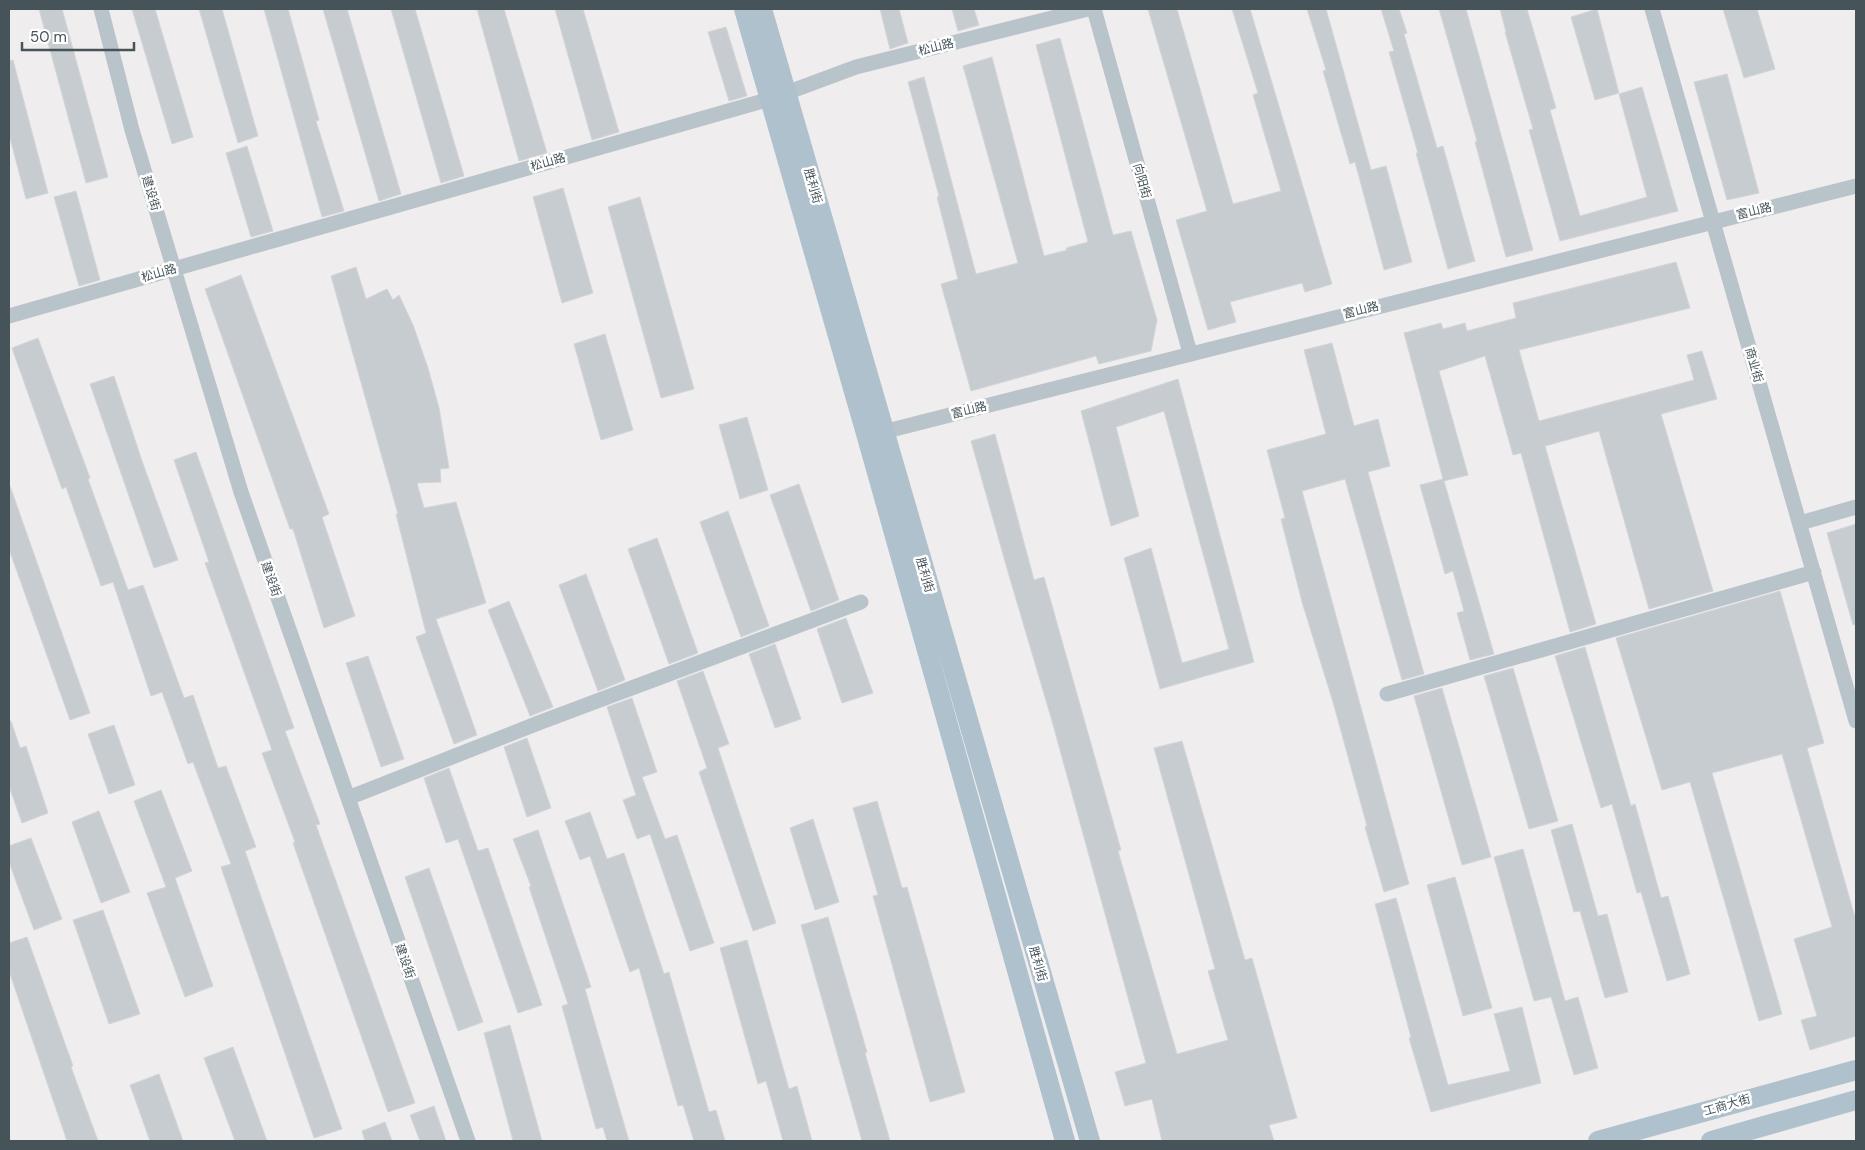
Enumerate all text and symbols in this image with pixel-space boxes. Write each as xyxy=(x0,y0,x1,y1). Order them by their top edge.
scale bar xyxy=(22,20,135,52)
text: 50 m xyxy=(30,27,67,47)
street label: 松山路 xyxy=(917,35,955,59)
street label: 松山路 xyxy=(528,149,568,175)
street label: 向阳街 xyxy=(1129,161,1155,201)
street label: 胜利街 xyxy=(800,166,826,206)
street label: 建设街 xyxy=(138,173,164,213)
street label: 富山路 xyxy=(1735,199,1773,223)
street label: 松山路 xyxy=(139,260,179,286)
street label: 富山路 xyxy=(1342,298,1380,322)
street label: 商业街 xyxy=(1741,345,1767,385)
street label: 富山路 xyxy=(950,398,988,422)
street label: 胜利街 xyxy=(912,555,938,595)
street label: 建设街 xyxy=(258,559,284,599)
street label: 建设街 xyxy=(392,941,418,981)
street label: 胜利街 xyxy=(1025,944,1051,984)
street label: 工商大街 xyxy=(1702,1091,1752,1119)

